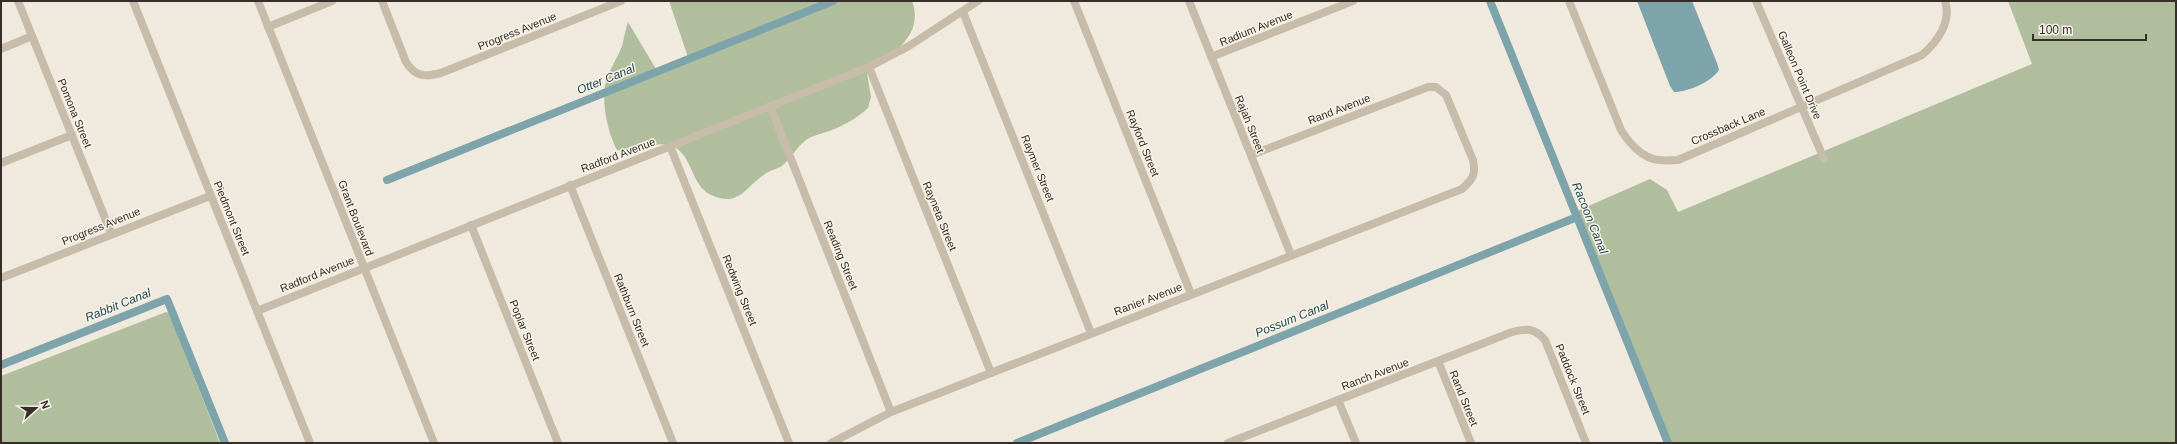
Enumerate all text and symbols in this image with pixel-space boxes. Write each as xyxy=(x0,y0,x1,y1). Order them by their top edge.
street label: Radium Avenue xyxy=(1218,8,1294,48)
street label: Progress Avenue xyxy=(476,10,558,52)
scale bar xyxy=(2033,16,2146,42)
text: 100 m xyxy=(2039,23,2072,37)
street label: Galleon Point Drive xyxy=(1776,29,1824,121)
water label: Otter Canal xyxy=(575,61,637,97)
street label: Pomona Street xyxy=(56,77,94,149)
street label: Rand Avenue xyxy=(1306,92,1372,126)
street label: Rajah Street xyxy=(1233,93,1267,155)
street label: Crossback Lane xyxy=(1689,105,1767,147)
street label: Rayford Street xyxy=(1124,108,1162,178)
street label: Raymer Street xyxy=(1019,133,1057,203)
street label: Radford Avenue xyxy=(579,135,657,175)
street label: Grant Boulevard xyxy=(336,178,376,258)
street label: Piedmont Street xyxy=(212,179,252,257)
street label: Rayneta Street xyxy=(921,180,959,252)
water label: Racoon Canal xyxy=(1569,180,1611,256)
street label: Progress Avenue xyxy=(60,205,142,247)
street label: Reading Street xyxy=(822,219,860,291)
street label: Redwing Street xyxy=(720,253,760,327)
street label: Radford Avenue xyxy=(278,254,356,294)
street label: Rathburn Street xyxy=(612,272,652,348)
street label: Ranier Avenue xyxy=(1112,281,1184,317)
water label: Rabbit Canal xyxy=(83,285,153,324)
street label: Poplar Street xyxy=(507,298,543,362)
water label: Possum Canal xyxy=(1253,298,1331,340)
street label: Paddock Street xyxy=(1553,342,1593,416)
street label: Ranch Avenue xyxy=(1340,356,1410,392)
street label: Rand Street xyxy=(1447,369,1481,427)
north arrow xyxy=(16,388,56,428)
text: N xyxy=(38,399,52,410)

